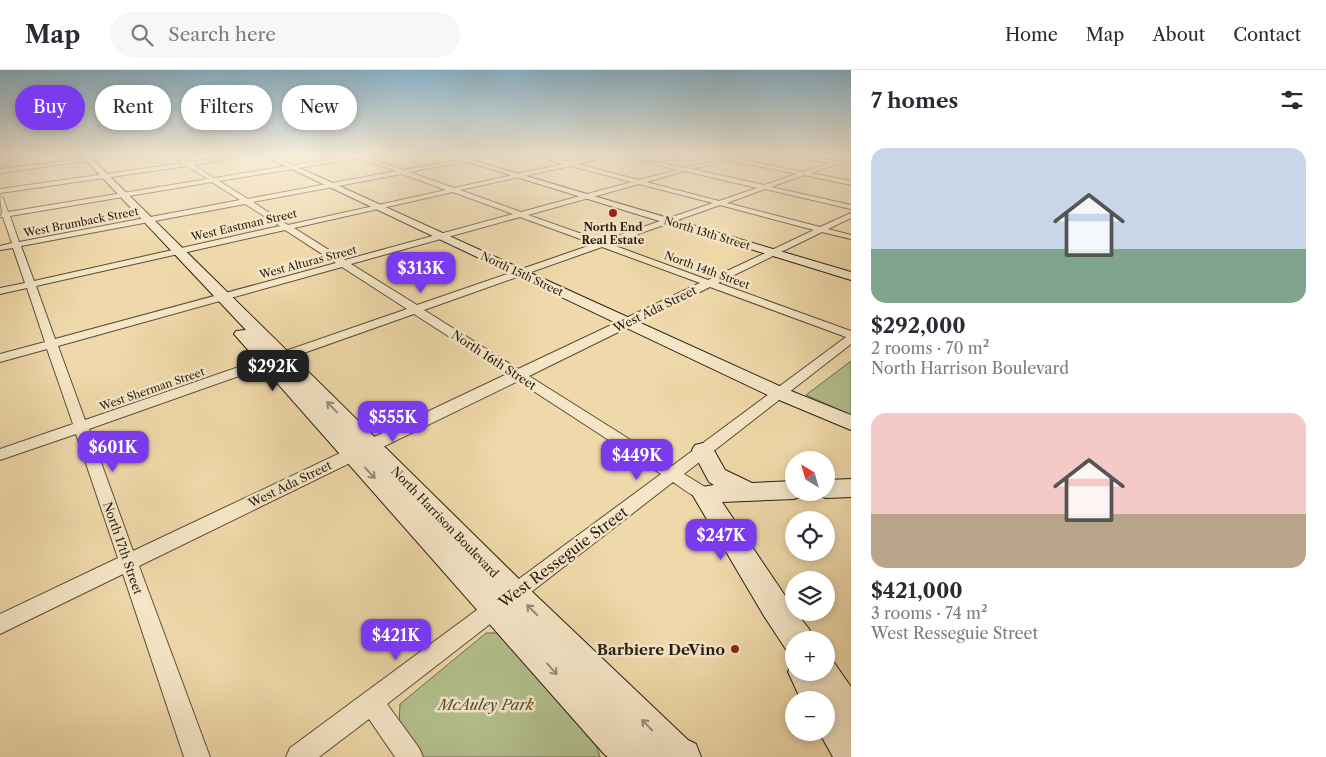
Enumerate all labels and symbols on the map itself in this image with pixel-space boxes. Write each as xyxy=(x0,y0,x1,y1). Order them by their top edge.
street label: West Brumback Street xyxy=(21,204,140,240)
street label: West Eastman Street xyxy=(189,206,298,244)
marker: North End Real Estate xyxy=(607,207,619,219)
street label: North 13th Street xyxy=(662,213,752,253)
place label: North End Real Estate xyxy=(582,220,645,247)
street label: West Alturas Street xyxy=(257,242,358,282)
street label: North 14th Street xyxy=(662,248,752,292)
street label: North 15th Street xyxy=(479,249,566,299)
pin: $313K xyxy=(386,252,456,294)
street label: West Ada Street xyxy=(610,282,700,336)
street label: North 16th Street xyxy=(449,327,540,393)
pin: $292K xyxy=(238,350,308,392)
street label: West Sherman Street xyxy=(97,364,206,414)
pin: $555K xyxy=(358,400,428,443)
one-way arrow xyxy=(326,401,338,413)
pin: $601K xyxy=(78,430,148,473)
pin: $449K xyxy=(602,438,672,481)
north arrow xyxy=(785,451,835,501)
street label: West Ada Street xyxy=(245,457,335,511)
street label: North Harrison Boulevard xyxy=(388,463,502,581)
one-way arrow xyxy=(364,466,376,479)
street label: North 17th Street xyxy=(100,500,146,597)
street label: West Resseguie Street xyxy=(494,502,632,612)
pin: $247K xyxy=(686,518,756,561)
one-way arrow xyxy=(526,604,538,617)
pin: $421K xyxy=(361,618,431,661)
place label: Barbiere DeVino xyxy=(597,640,725,659)
marker: Barbiere DeVino xyxy=(729,643,741,655)
one-way arrow xyxy=(546,663,557,676)
park label: McAuley Park xyxy=(436,695,534,714)
one-way arrow xyxy=(641,719,653,731)

